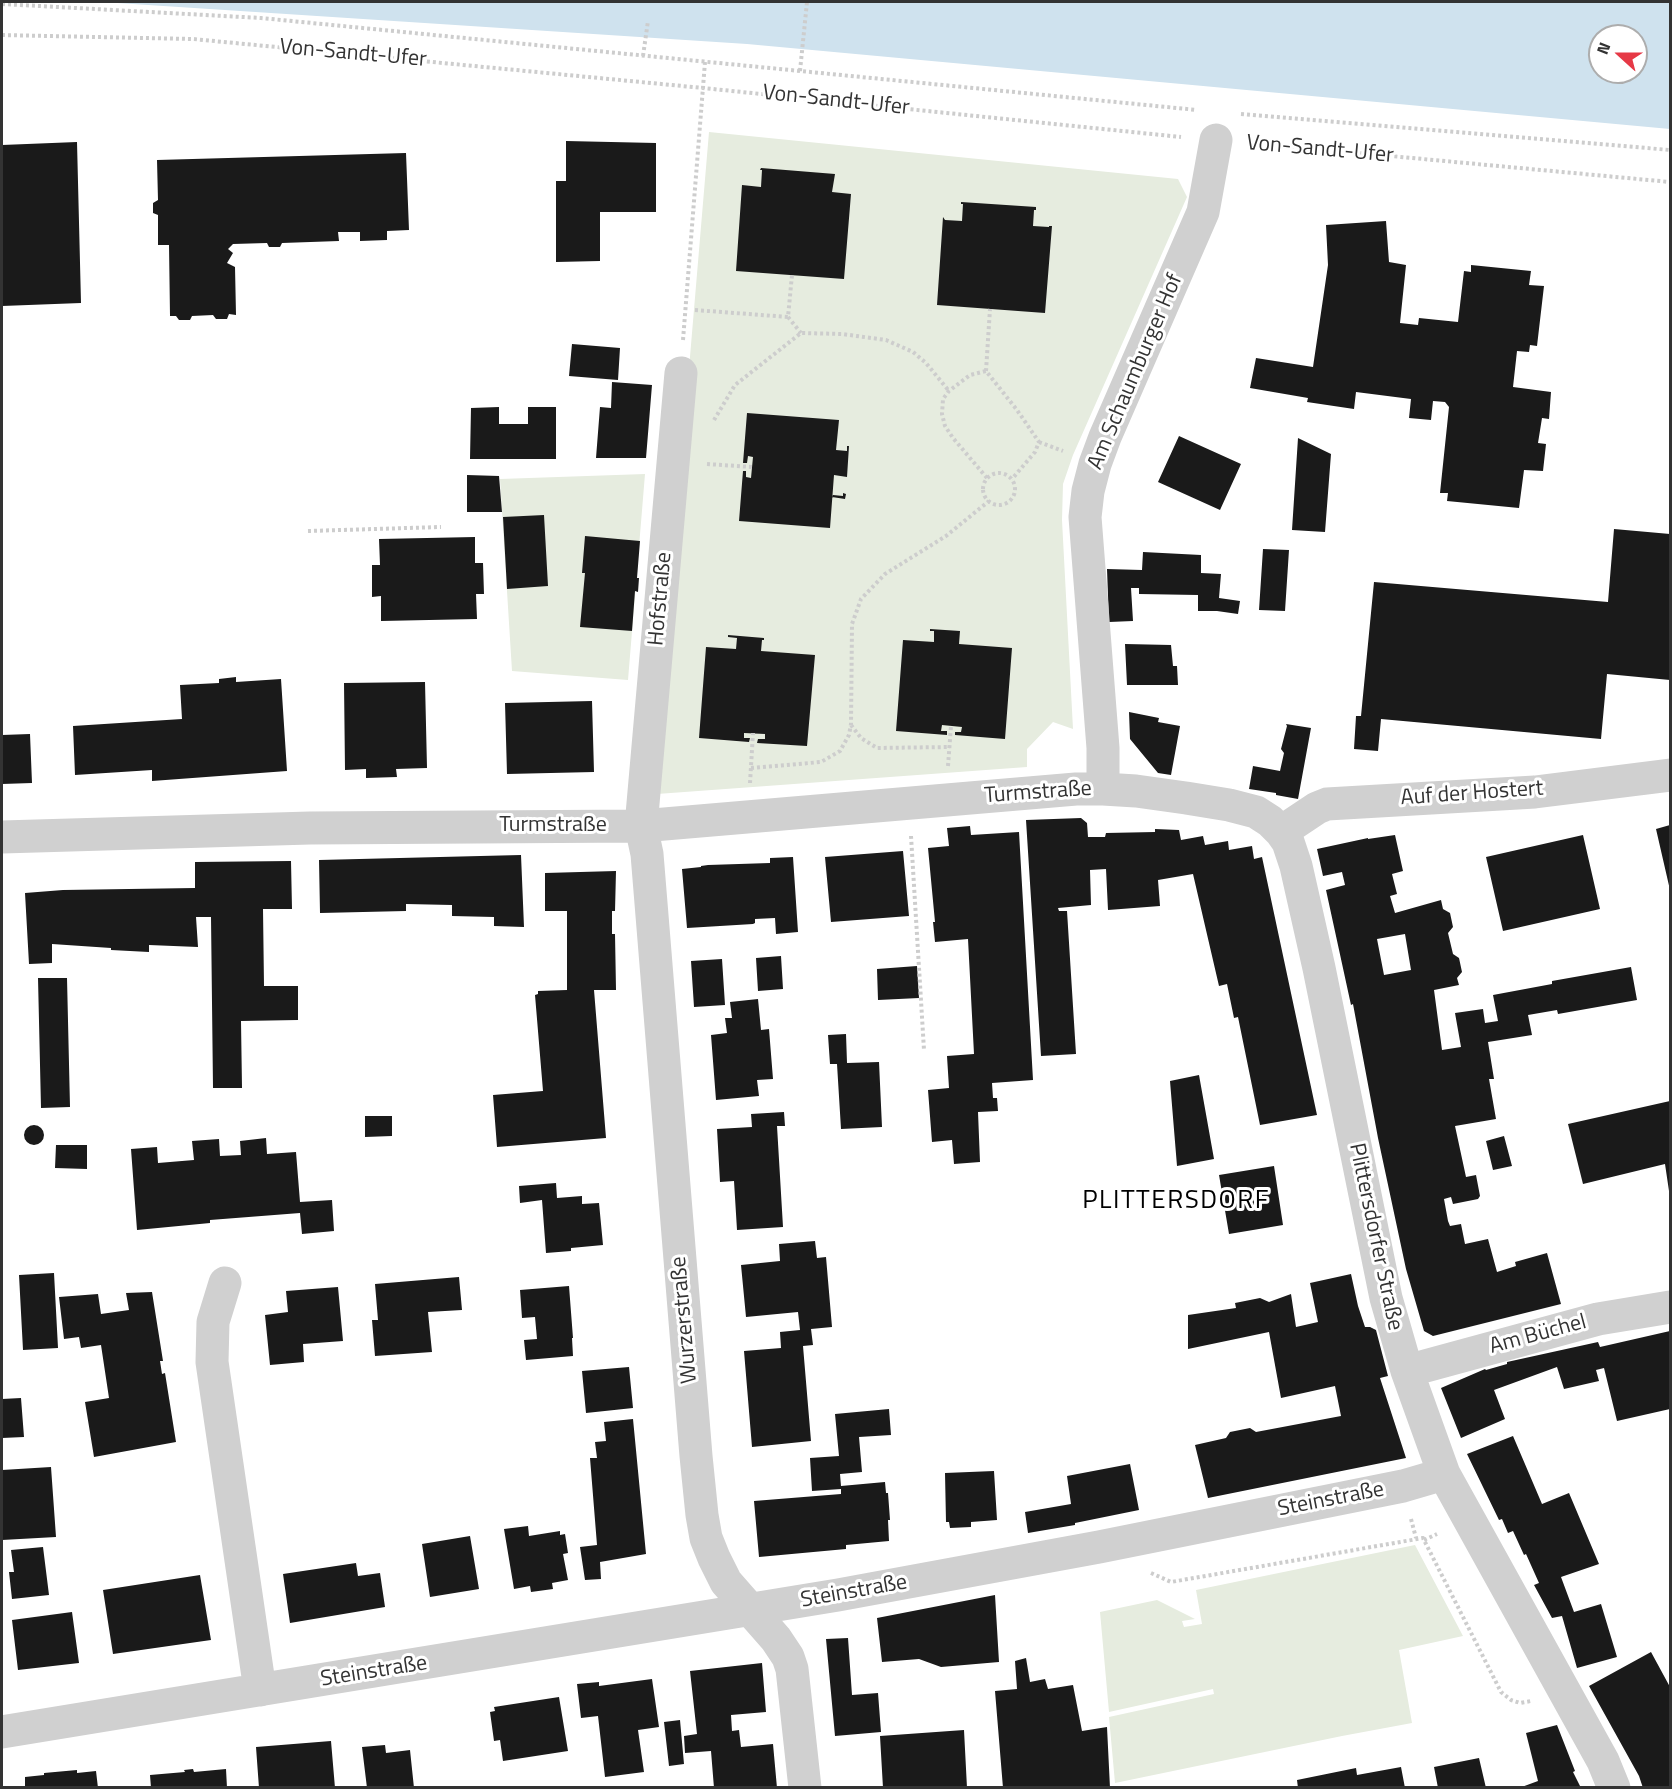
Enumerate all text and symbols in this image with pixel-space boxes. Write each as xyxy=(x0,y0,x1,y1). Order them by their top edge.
north arrow xyxy=(1588,24,1648,84)
street label: Von-Sandt-Ufer xyxy=(278,34,428,74)
text: N xyxy=(1590,39,1616,58)
street label: Von-Sandt-Ufer xyxy=(761,80,911,122)
street label: Von-Sandt-Ufer xyxy=(1245,130,1395,170)
street label: Am Schaumburger Hof xyxy=(1083,270,1189,474)
street label: Hofstraße xyxy=(644,551,678,647)
street label: Turmstraße xyxy=(983,776,1093,810)
street label: Auf der Hostert xyxy=(1400,776,1544,812)
street label: Turmstraße xyxy=(499,813,607,839)
street label: Plittersdorfer Straße xyxy=(1342,1141,1408,1333)
district label: PLITTERSDORF xyxy=(1082,1186,1270,1218)
street label: Wurzerstraße xyxy=(666,1255,704,1385)
street label: Am Büchel xyxy=(1487,1309,1589,1361)
street label: Steinstraße xyxy=(1276,1477,1386,1523)
street label: Steinstraße xyxy=(799,1570,909,1614)
street label: Steinstraße xyxy=(319,1651,429,1693)

